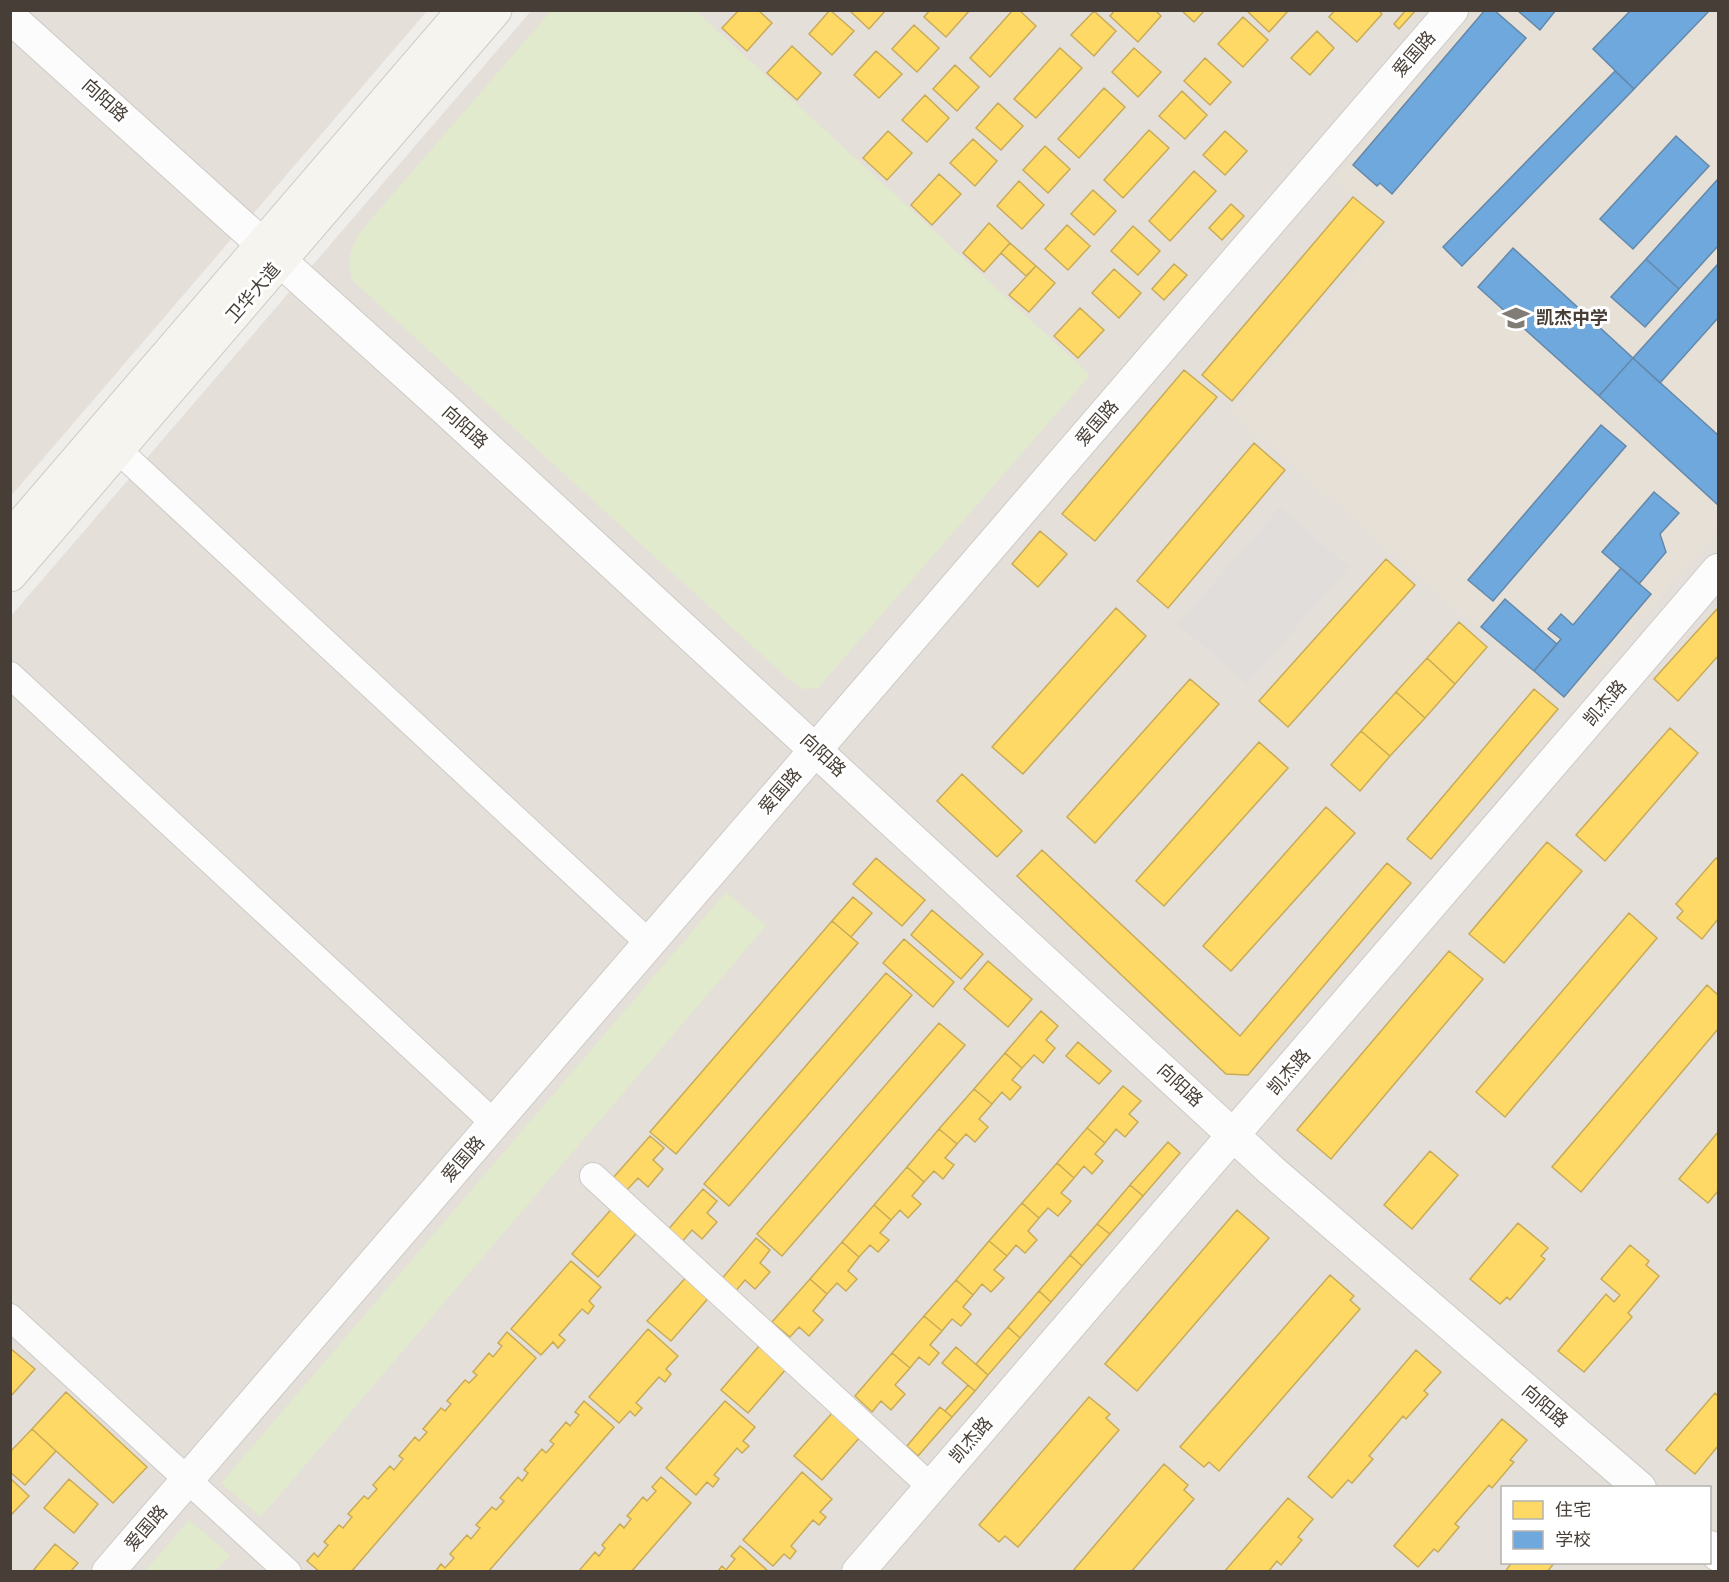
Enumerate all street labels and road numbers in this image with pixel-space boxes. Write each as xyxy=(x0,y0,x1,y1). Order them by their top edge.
street label: 爱国路 xyxy=(1388,26,1440,82)
street label: 向阳路 xyxy=(78,74,132,126)
street label: 卫华大道 xyxy=(221,259,285,327)
street label: 爱国路 xyxy=(1071,395,1123,451)
street label: 向阳路 xyxy=(438,401,492,453)
street label: 凯杰路 xyxy=(1579,675,1631,731)
street label: 向阳路 xyxy=(796,729,850,781)
street label: 爱国路 xyxy=(754,763,806,819)
street label: 凯杰路 xyxy=(1263,1044,1315,1100)
street label: 向阳路 xyxy=(1153,1059,1207,1111)
street label: 爱国路 xyxy=(437,1131,489,1187)
street label: 向阳路 xyxy=(1517,1380,1573,1432)
street label: 凯杰路 xyxy=(945,1412,997,1468)
street label: 爱国路 xyxy=(120,1500,172,1556)

